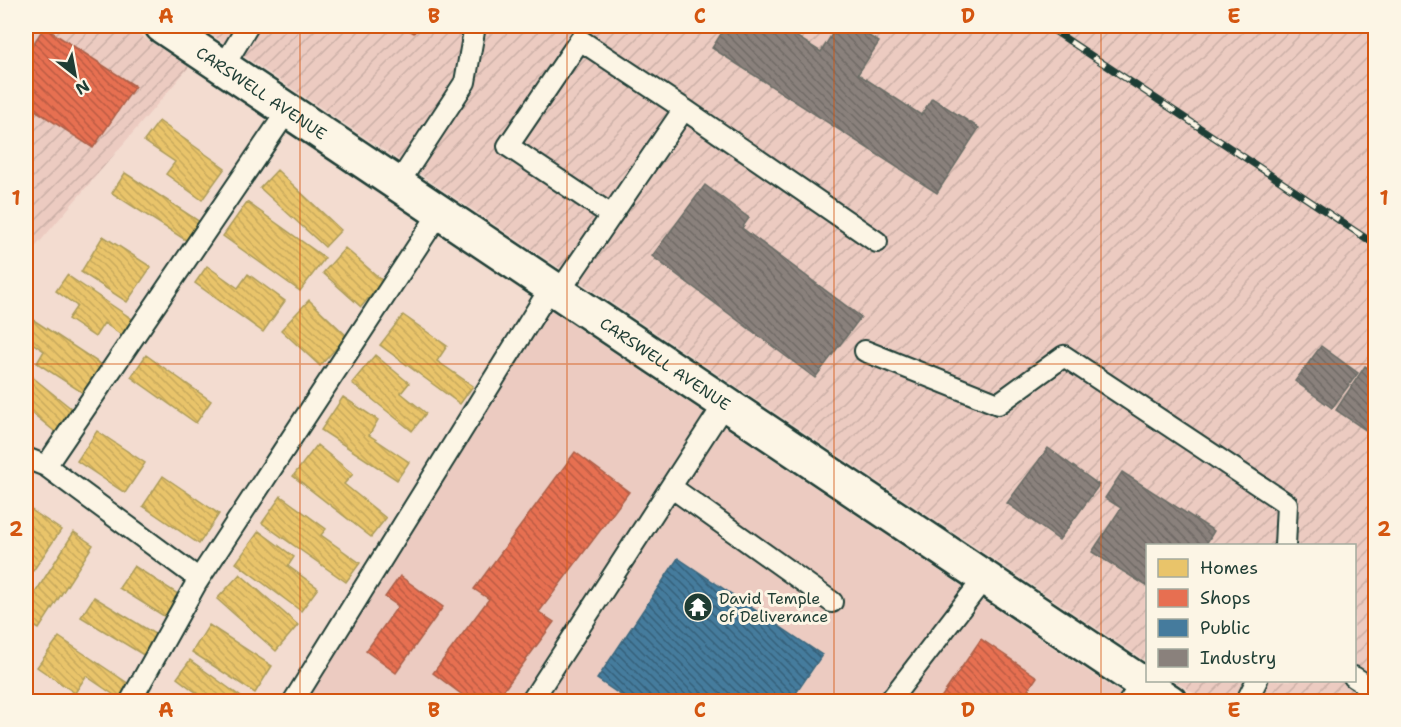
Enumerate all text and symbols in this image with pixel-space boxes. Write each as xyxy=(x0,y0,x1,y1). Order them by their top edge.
text: A xyxy=(158,3,174,29)
text: B xyxy=(428,3,440,29)
text: C xyxy=(694,3,706,29)
text: D xyxy=(961,3,975,29)
text: E xyxy=(1227,3,1241,29)
street label: CARSWELL AVENUE xyxy=(192,42,331,144)
north arrow xyxy=(45,45,105,105)
text: N xyxy=(72,75,93,100)
text: 1 xyxy=(11,185,21,211)
text: 1 xyxy=(1379,185,1389,211)
street label: CARSWELL AVENUE xyxy=(596,312,735,415)
text: 2 xyxy=(9,516,23,542)
text: 2 xyxy=(1377,516,1391,542)
legend xyxy=(1146,544,1356,682)
text: Homes xyxy=(1200,556,1258,580)
text: Shops xyxy=(1200,586,1251,610)
place label: David Temple of Deliverance xyxy=(719,588,828,627)
temple icon: David Temple of Deliverance xyxy=(682,591,714,623)
text: Public xyxy=(1200,616,1250,640)
text: Industry xyxy=(1200,646,1276,670)
text: A xyxy=(158,697,174,723)
text: B xyxy=(428,697,440,723)
text: C xyxy=(694,697,706,723)
text: D xyxy=(961,697,975,723)
text: E xyxy=(1227,697,1241,723)

